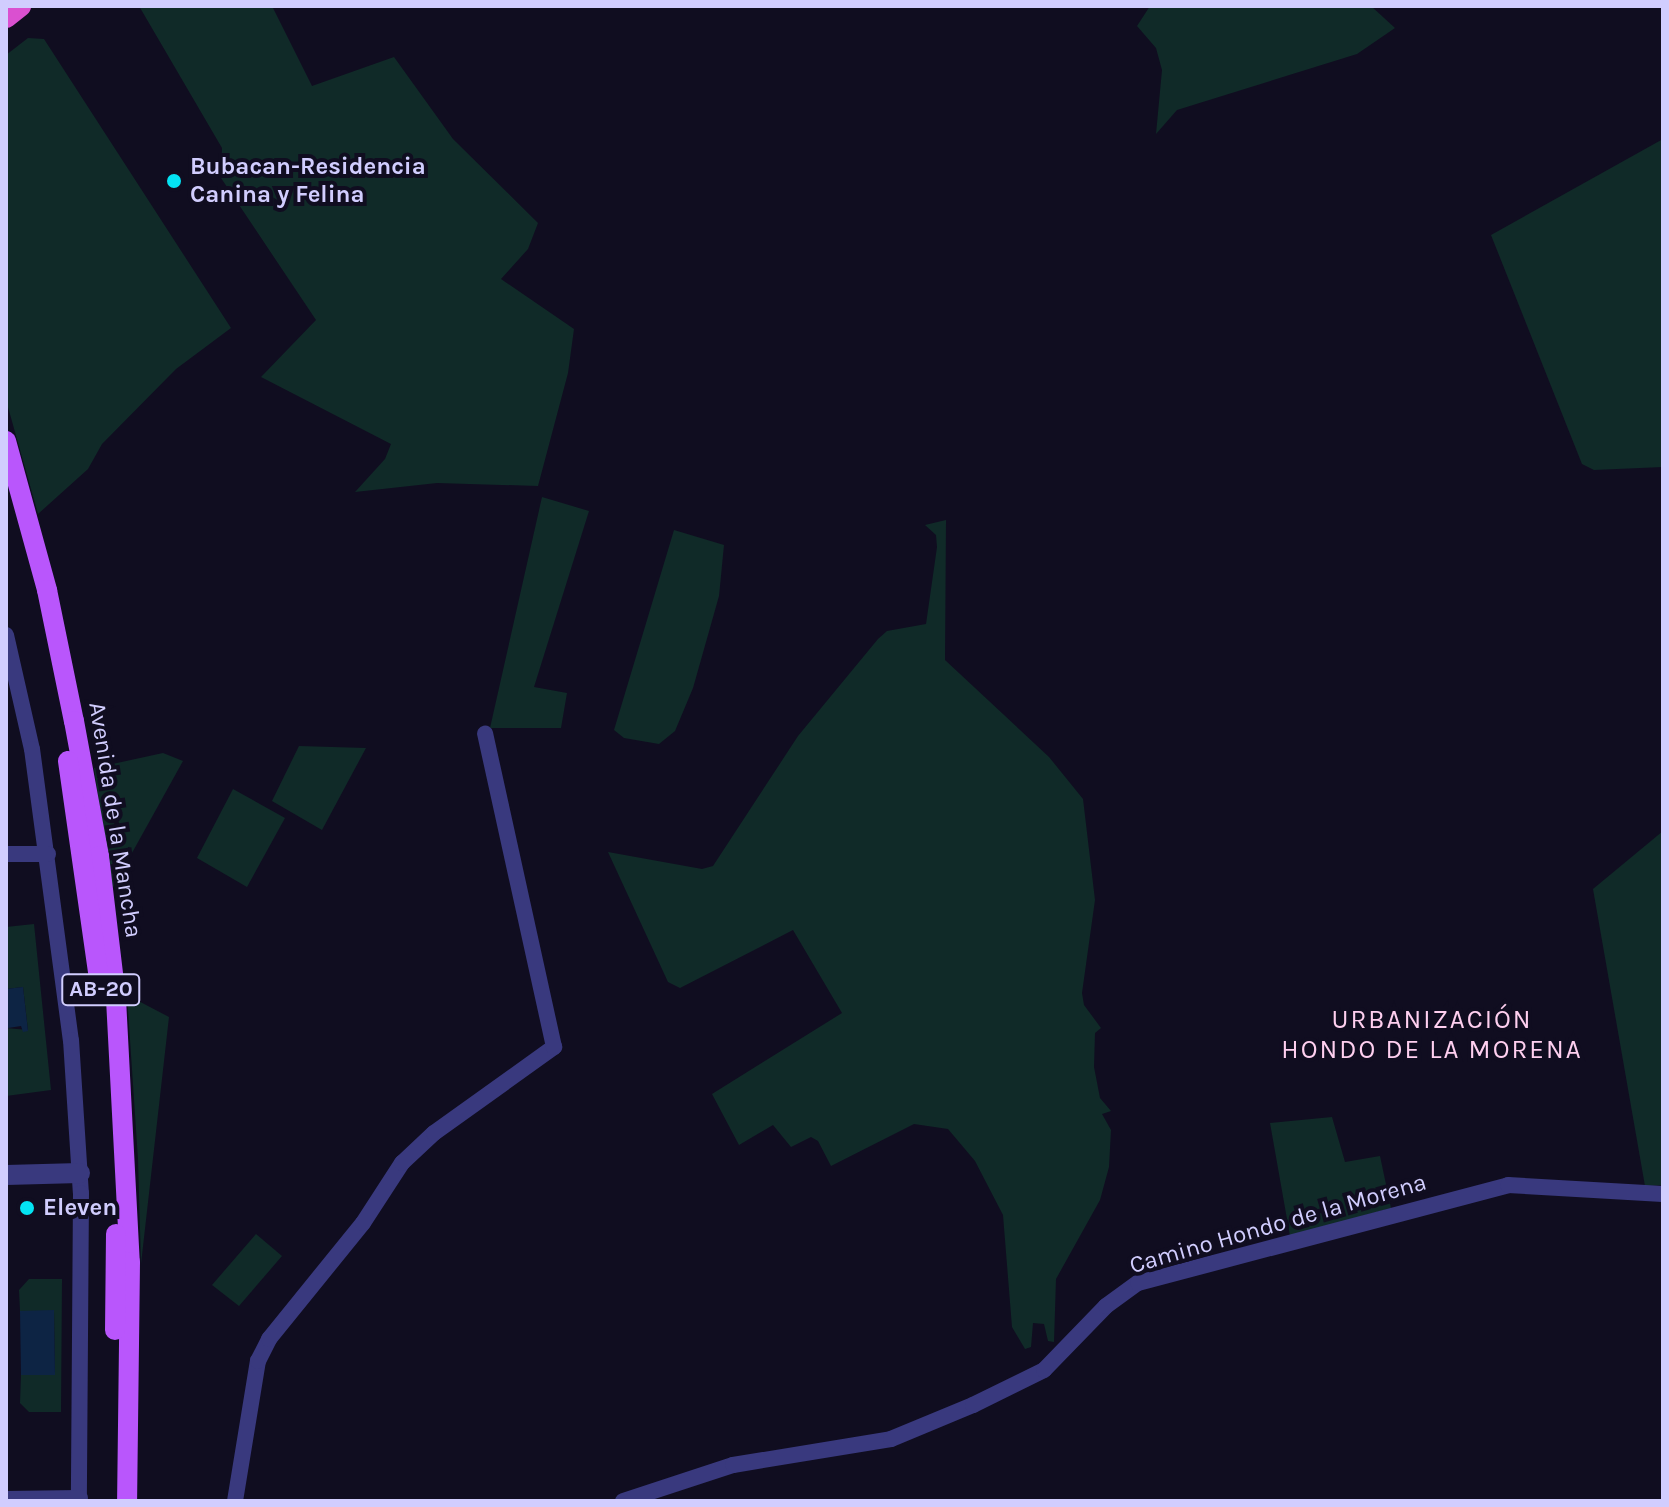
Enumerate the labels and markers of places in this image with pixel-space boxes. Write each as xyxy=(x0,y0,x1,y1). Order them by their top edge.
place label: Bubacan-Residencia Canina y Felina xyxy=(190,153,426,209)
marker: Bubacan-Residencia Canina y Felina xyxy=(165,172,183,190)
place label: Eleven xyxy=(43,1194,117,1222)
marker: Eleven xyxy=(18,1199,36,1217)

